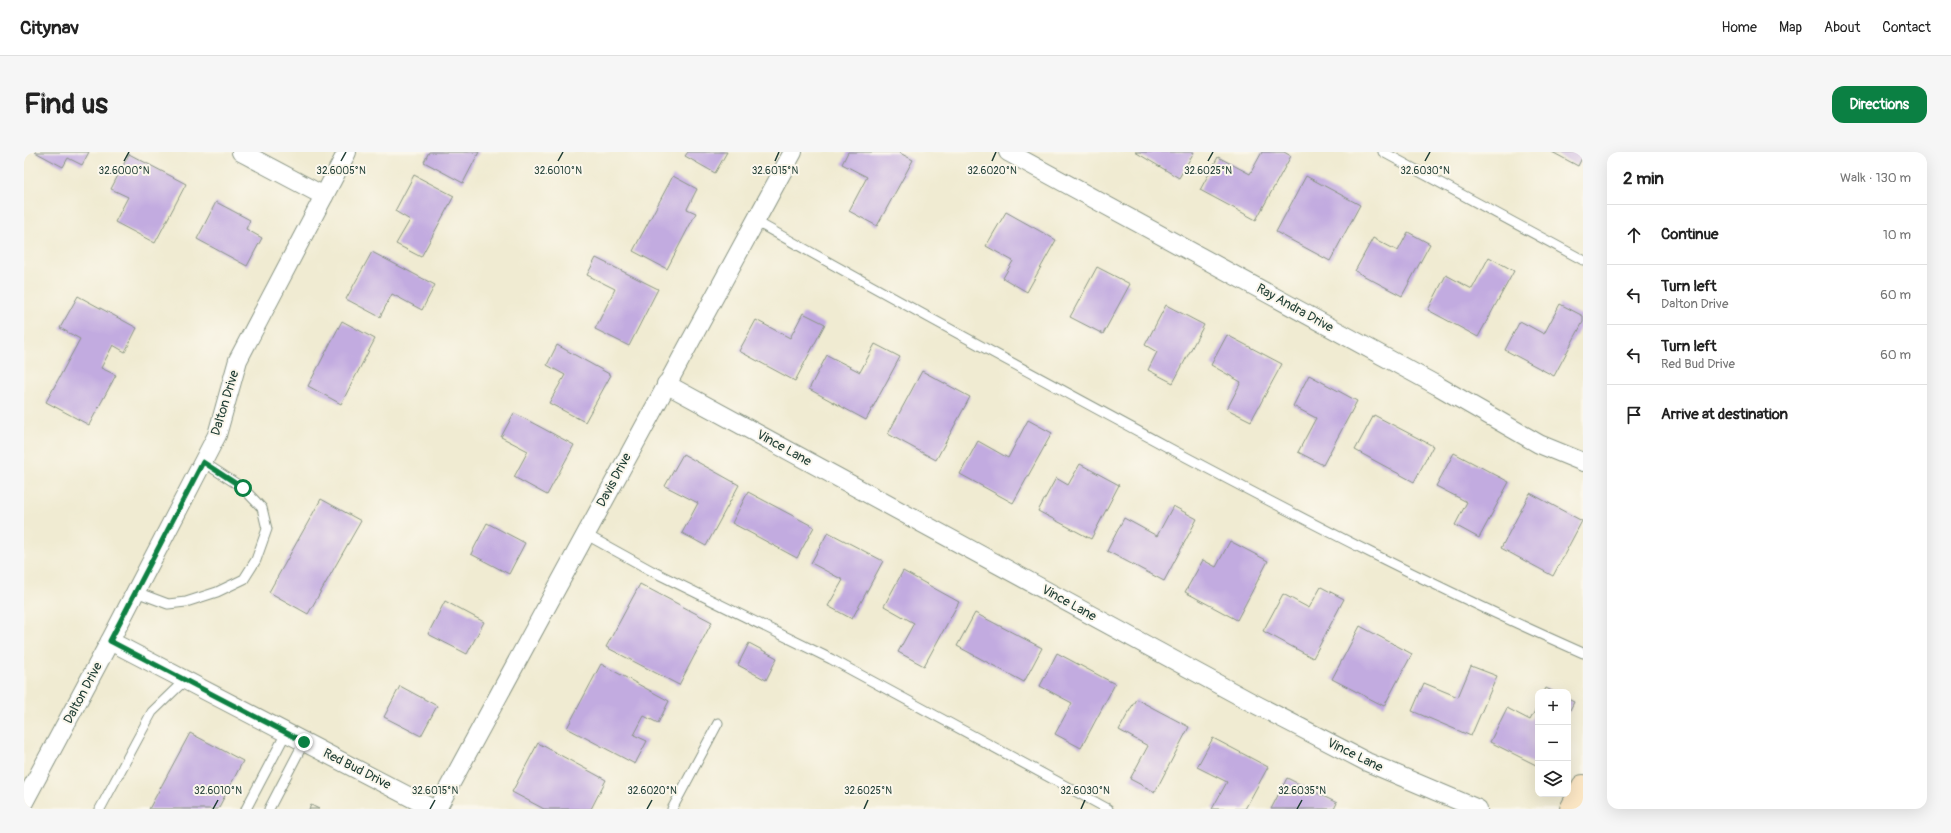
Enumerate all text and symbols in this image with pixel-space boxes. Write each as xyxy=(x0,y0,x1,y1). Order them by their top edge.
text: Citynav xyxy=(20,16,79,40)
text: Home xyxy=(1722,19,1757,36)
text: Map xyxy=(1779,19,1802,36)
text: About xyxy=(1824,19,1860,36)
text: Contact xyxy=(1882,19,1931,36)
button: Directions xyxy=(1832,86,1927,123)
text: Find us xyxy=(24,87,108,122)
text: 32.6000°N xyxy=(99,165,150,177)
text: 32.6005°N xyxy=(316,165,366,177)
text: 32.6010°N xyxy=(534,165,582,177)
text: 32.6015°N xyxy=(752,165,798,177)
text: 32.6020°N xyxy=(967,165,1017,177)
text: 32.6025°N xyxy=(1184,165,1232,177)
text: 32.6030°N xyxy=(1400,165,1450,177)
text: 2 min xyxy=(1623,168,1664,189)
text: Walk · 130 m xyxy=(1840,170,1911,186)
icon: ahead xyxy=(1623,224,1645,246)
text: Continue xyxy=(1661,225,1719,244)
text: 10 m xyxy=(1883,227,1911,243)
text: Turn left xyxy=(1661,277,1717,296)
street label: Ray Andra Drive xyxy=(1254,280,1337,336)
icon: left xyxy=(1623,284,1645,306)
text: 60 m xyxy=(1880,287,1911,303)
text: Dalton Drive xyxy=(1661,296,1728,312)
text: Turn left xyxy=(1661,337,1717,356)
icon: left xyxy=(1623,344,1645,366)
text: 60 m xyxy=(1880,347,1911,363)
text: Red Bud Drive xyxy=(1661,356,1735,372)
street label: Dalton Drive xyxy=(208,368,243,438)
icon: arrive xyxy=(1623,404,1645,426)
text: Arrive at destination xyxy=(1661,405,1788,424)
street label: Vince Lane xyxy=(754,426,815,470)
street label: Davis Drive xyxy=(593,450,635,510)
route start xyxy=(234,479,252,497)
street label: Vince Lane xyxy=(1039,581,1100,625)
street label: Dalton Drive xyxy=(60,659,106,726)
map controls xyxy=(1535,689,1571,797)
button: + xyxy=(1535,689,1571,725)
button: − xyxy=(1535,725,1571,761)
route end xyxy=(295,733,313,751)
street label: Vince Lane xyxy=(1325,735,1386,776)
street label: Red Bud Drive xyxy=(320,745,394,793)
button: layers xyxy=(1535,761,1571,797)
text: 32.6010°N xyxy=(194,785,242,797)
text: 32.6015°N xyxy=(412,785,458,797)
text: 32.6020°N xyxy=(627,785,677,797)
text: 32.6025°N xyxy=(844,785,892,797)
text: 32.6030°N xyxy=(1060,785,1110,797)
text: 32.6035°N xyxy=(1278,785,1326,797)

